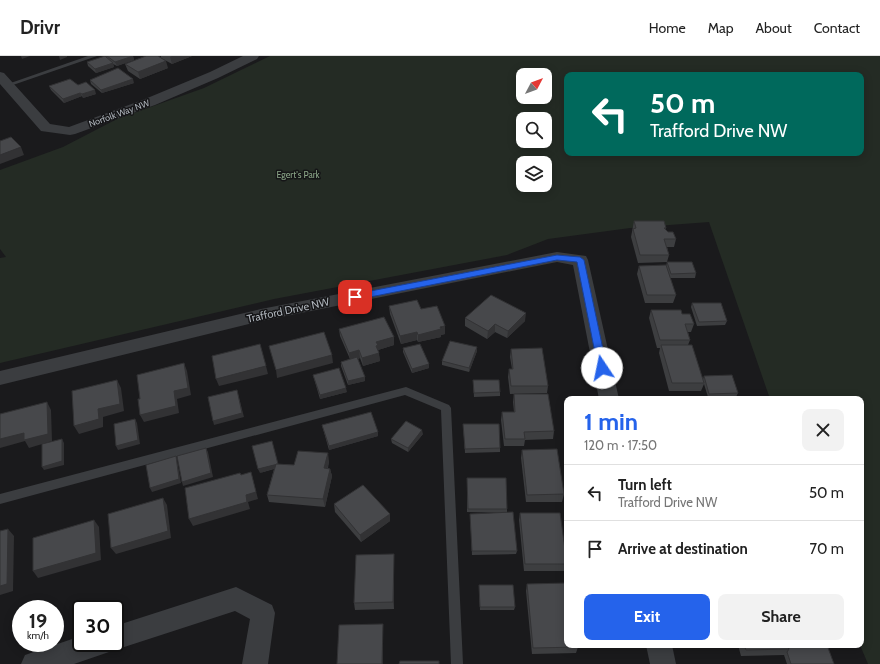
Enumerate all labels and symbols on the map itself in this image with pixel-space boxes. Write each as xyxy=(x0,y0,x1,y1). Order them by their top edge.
north arrow xyxy=(516,68,552,104)
street label: Norfolk Way NW xyxy=(87,97,151,129)
park label: Egert's Park xyxy=(276,169,320,180)
pin xyxy=(338,280,372,314)
street label: Trafford Drive NW xyxy=(245,294,331,326)
position arrow xyxy=(581,347,623,389)
speed limit sign: 30 xyxy=(72,600,124,652)

